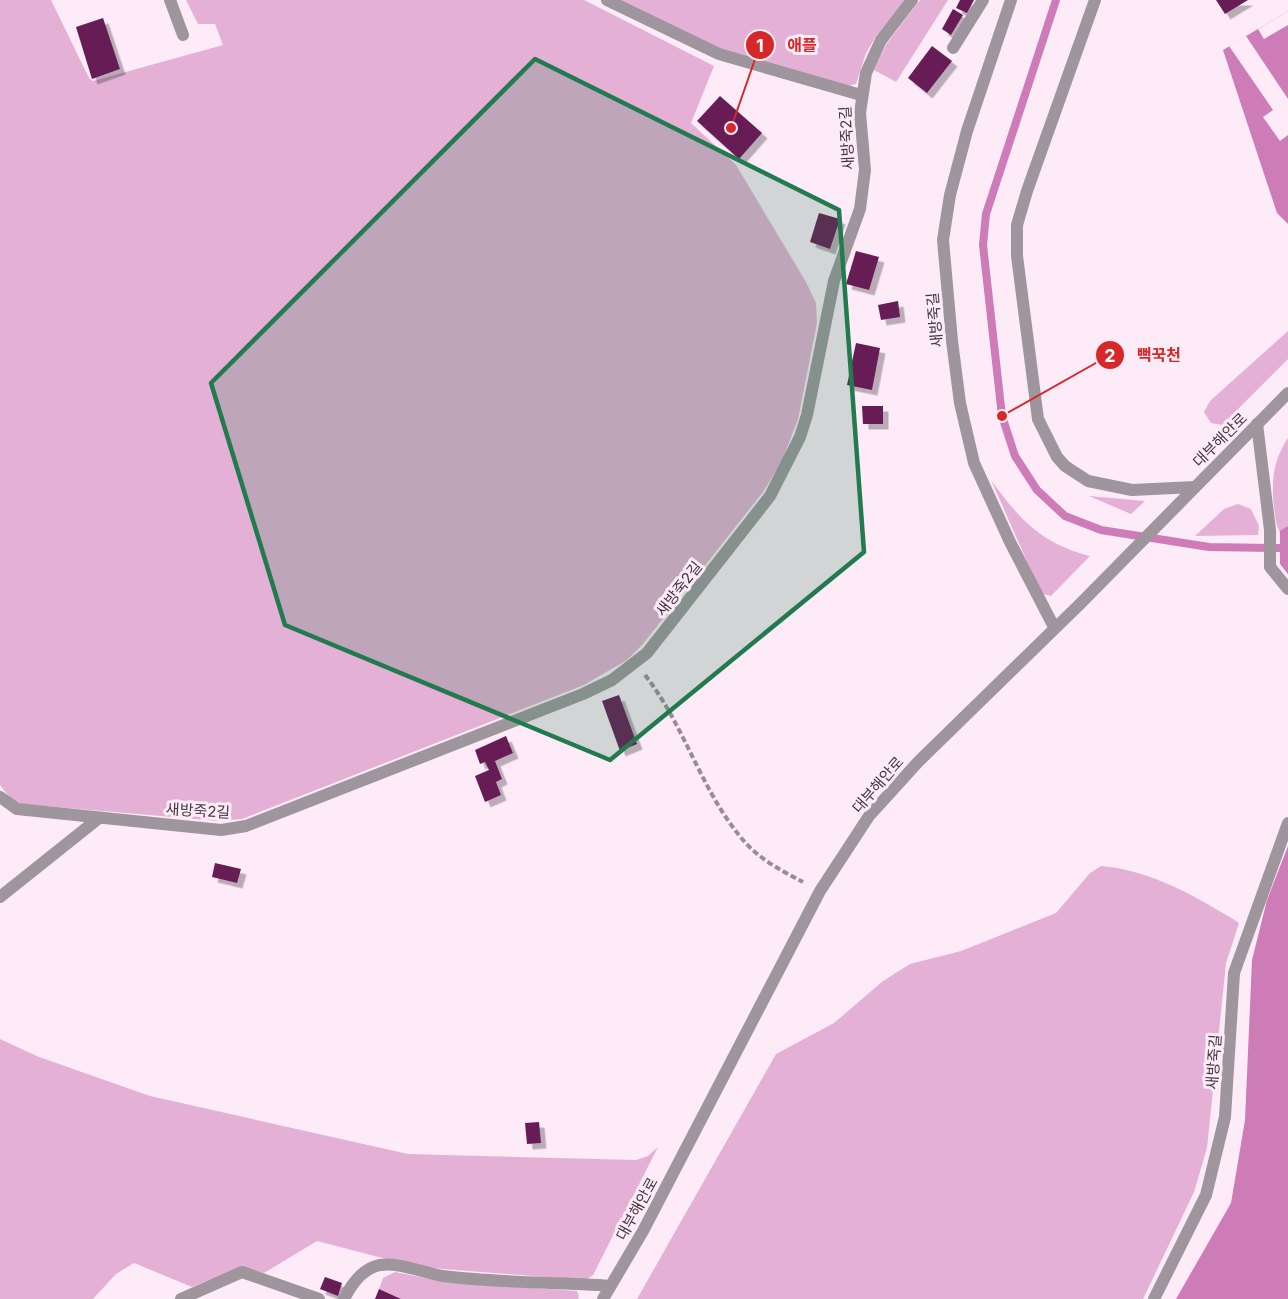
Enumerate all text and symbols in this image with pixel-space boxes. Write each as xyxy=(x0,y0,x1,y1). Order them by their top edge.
callout: 애플 xyxy=(745,28,828,62)
text: 1 xyxy=(756,35,764,56)
text: 애플 xyxy=(787,35,817,55)
street label: 새방죽2길 xyxy=(835,105,858,171)
street label: 새방죽길 xyxy=(923,292,946,348)
callout: 뻑꾹천 xyxy=(1095,338,1193,372)
text: 2 xyxy=(1104,345,1116,366)
text: 뻑꾹천 xyxy=(1137,345,1181,365)
street label: 대부해안로 xyxy=(1189,409,1251,471)
street label: 새방죽2길 xyxy=(651,557,706,620)
street label: 대부해안로 xyxy=(848,752,907,817)
street label: 새방죽2길 xyxy=(165,799,231,822)
street label: 새방죽길 xyxy=(1202,1034,1225,1090)
street label: 대부해안로 xyxy=(612,1174,662,1244)

